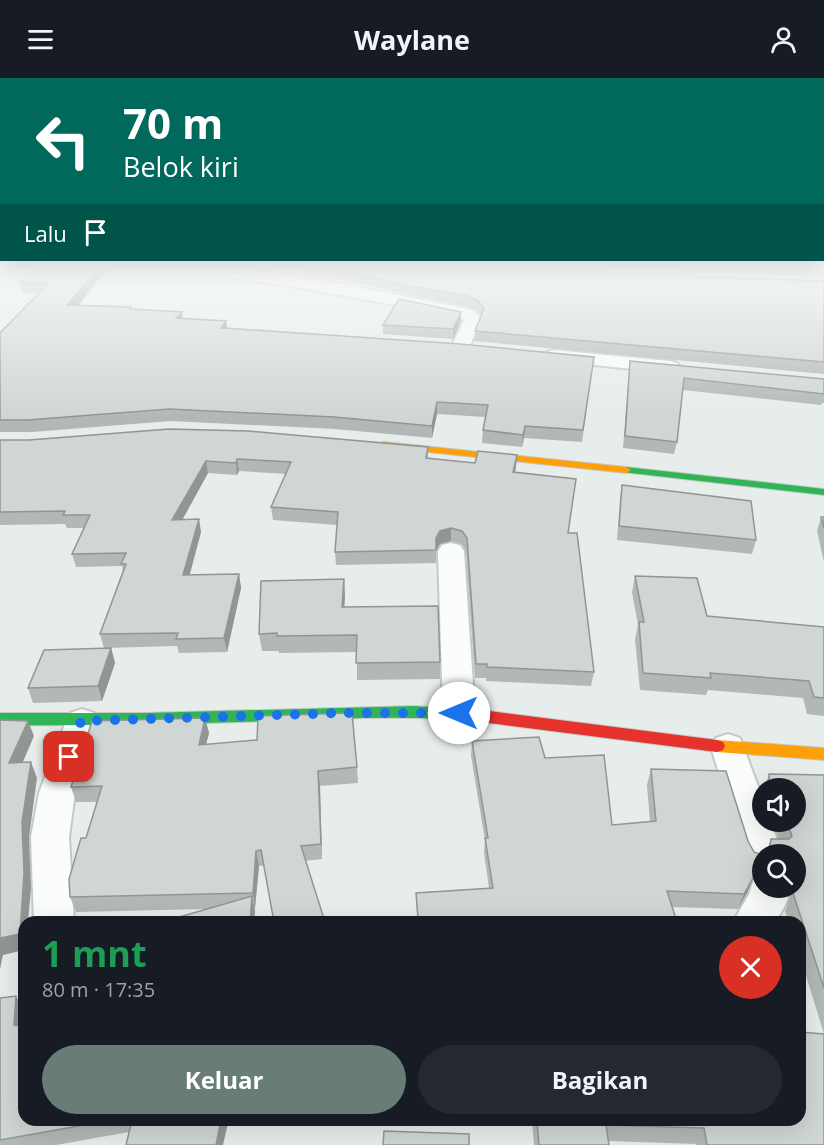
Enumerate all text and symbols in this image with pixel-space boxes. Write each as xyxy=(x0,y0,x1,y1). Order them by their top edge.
text: Waylane xyxy=(354,21,470,58)
icon: menu xyxy=(24,23,57,56)
icon: person xyxy=(767,23,800,56)
text: 70 m xyxy=(123,94,223,151)
icon: left xyxy=(24,102,102,180)
text: Belok kiri xyxy=(123,148,239,185)
icon: arrive xyxy=(79,216,112,249)
text: Lalu xyxy=(24,218,67,248)
position arrow xyxy=(427,681,491,745)
pin xyxy=(43,731,94,782)
icon: arrive xyxy=(52,740,85,773)
map controls xyxy=(752,778,806,898)
button: sound xyxy=(752,778,806,832)
button: search xyxy=(752,844,806,898)
text: 1 mnt xyxy=(42,929,147,978)
button: close xyxy=(719,936,782,999)
text: 80 m · 17:35 xyxy=(42,976,155,1003)
button: Keluar xyxy=(42,1045,406,1114)
button: Bagikan xyxy=(418,1045,782,1114)

